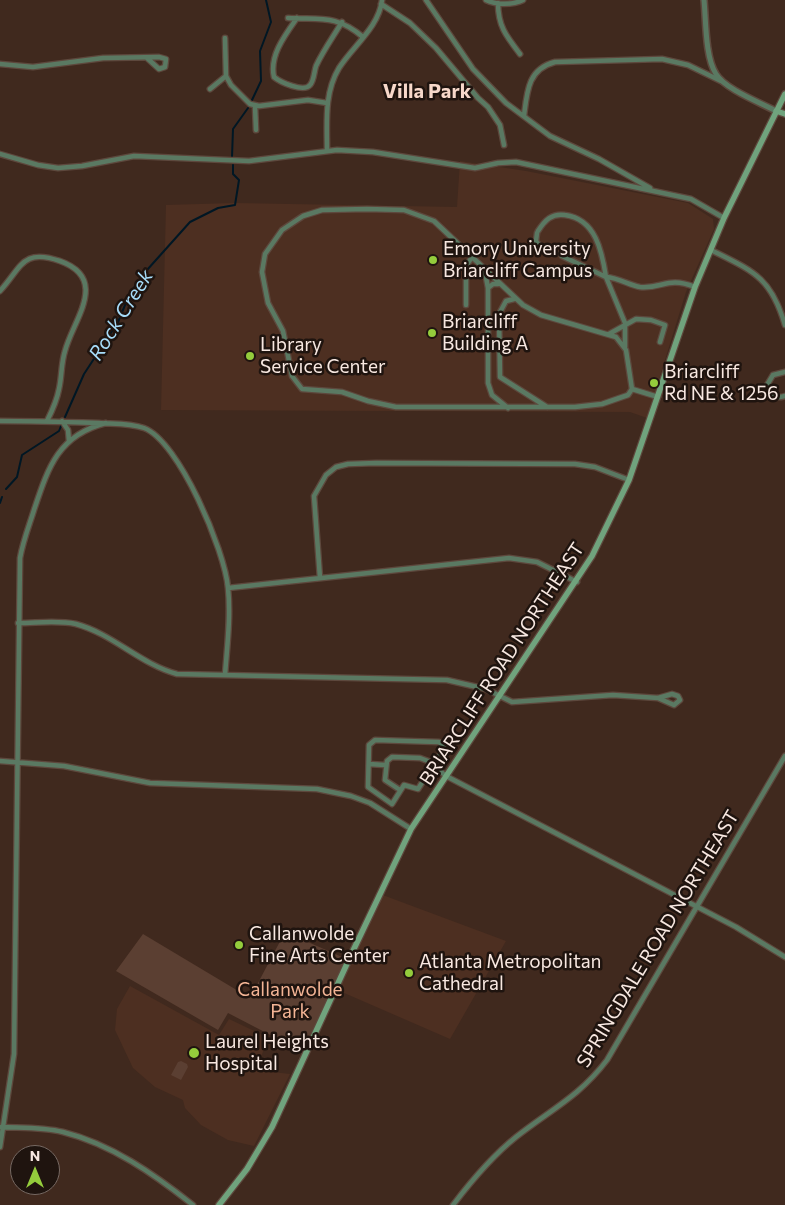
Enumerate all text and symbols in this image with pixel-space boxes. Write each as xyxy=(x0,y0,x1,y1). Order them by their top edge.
district label: Villa Park xyxy=(383,79,471,103)
place label: Emory University Briarcliff Campus xyxy=(443,238,592,282)
marker: Emory University Briarcliff Campus xyxy=(427,254,439,266)
water label: Rock Creek xyxy=(84,265,158,365)
place label: Briarcliff Building A xyxy=(442,311,528,355)
marker: Briarcliff Building A xyxy=(426,327,438,339)
place label: Library Service Center xyxy=(260,334,386,378)
marker: Library Service Center xyxy=(244,350,256,362)
place label: Briarcliff Rd NE & 1256 xyxy=(664,361,779,405)
marker: Briarcliff Rd NE & 1256 xyxy=(648,377,660,389)
street label: BRIARCLIFF ROAD NORTHEAST xyxy=(415,538,589,790)
street label: SPRINGDALE ROAD NORTHEAST xyxy=(572,806,744,1072)
place label: Callanwolde Fine Arts Center xyxy=(249,923,389,967)
marker: Callanwolde Fine Arts Center xyxy=(233,939,245,951)
place label: Atlanta Metropolitan Cathedral xyxy=(419,951,601,995)
marker: Atlanta Metropolitan Cathedral xyxy=(403,967,415,979)
park label: Callanwolde Park xyxy=(237,979,343,1023)
place label: Laurel Heights Hospital xyxy=(205,1031,329,1075)
marker: Laurel Heights Hospital xyxy=(187,1046,201,1060)
north arrow xyxy=(10,1145,60,1195)
text: N xyxy=(30,1147,40,1164)

